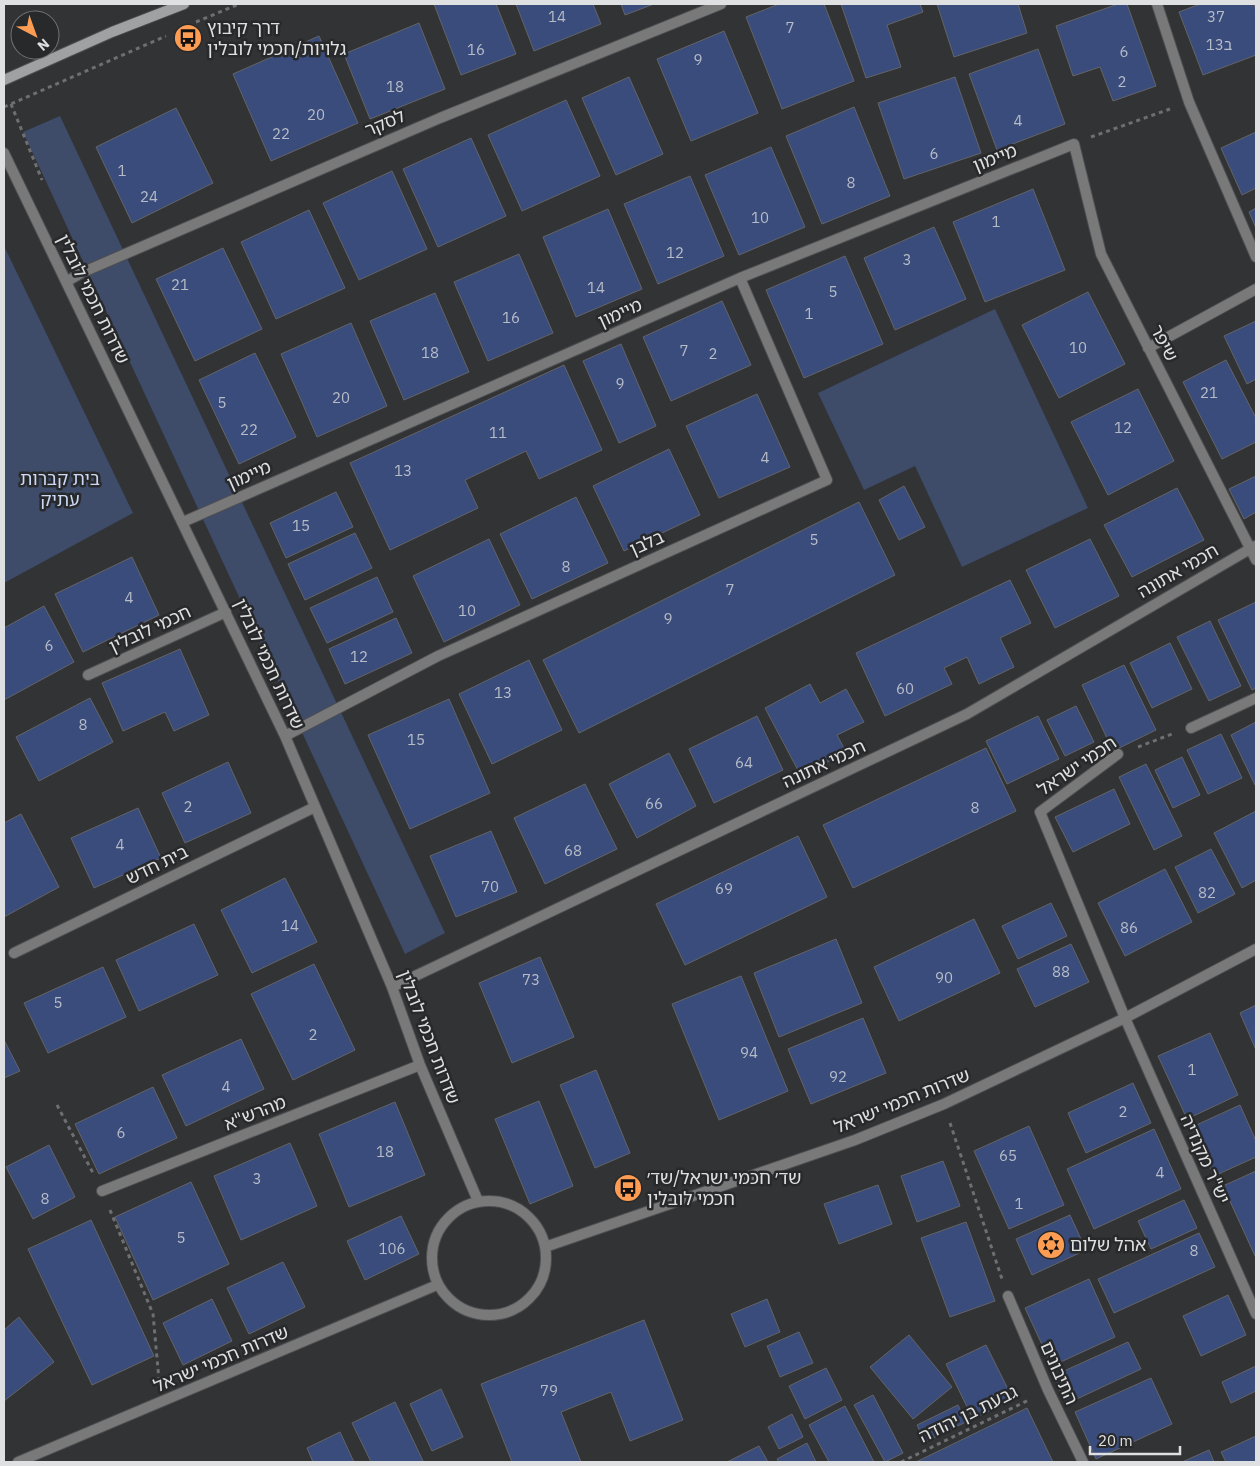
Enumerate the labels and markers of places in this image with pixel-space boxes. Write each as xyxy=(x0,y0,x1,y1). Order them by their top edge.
place label: דרך קיבוץ גלויות/חכמי לובלין xyxy=(207,16,346,60)
bus stop icon: דרך קיבוץ גלויות/חכמי לובלין xyxy=(173,23,203,53)
place label: שד׳ חכמי ישראל/שד׳ חכמי לובלין xyxy=(647,1166,801,1210)
bus stop icon: שד׳ חכמי ישראל/שד׳ חכמי לובלין xyxy=(613,1173,643,1203)
synagogue icon: אהל שלום xyxy=(1036,1230,1066,1260)
place label: אהל שלום xyxy=(1070,1233,1146,1256)

